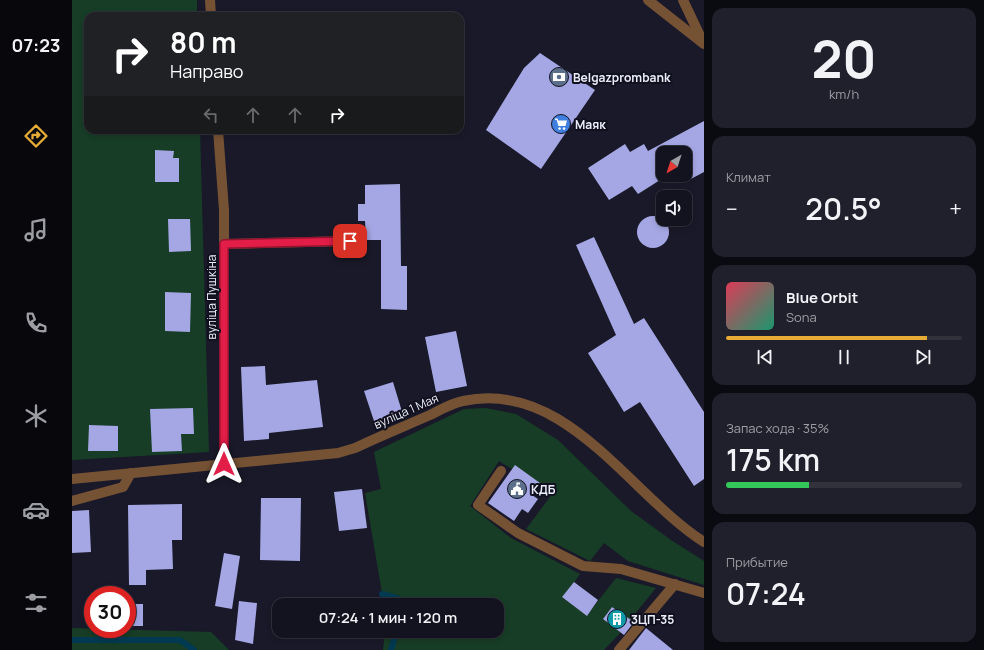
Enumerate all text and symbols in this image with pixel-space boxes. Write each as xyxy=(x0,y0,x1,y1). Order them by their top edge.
text: 80 m xyxy=(170,23,236,61)
text: 20 xyxy=(811,23,877,94)
icon: right xyxy=(104,28,156,80)
text: 07:23 xyxy=(12,33,60,57)
text: Направо xyxy=(170,59,244,83)
bank icon: Belgazprombank xyxy=(548,66,570,88)
place label: Belgazprombank xyxy=(573,69,671,86)
text: km/h xyxy=(829,85,859,103)
icon: left xyxy=(200,104,222,126)
icon: ahead xyxy=(242,104,264,126)
icon: ahead xyxy=(284,104,306,126)
icon: right xyxy=(326,104,348,126)
supermarket icon: Маяк xyxy=(550,113,572,135)
place label: Маяк xyxy=(575,116,606,133)
icon: directions xyxy=(22,122,50,150)
north arrow xyxy=(656,146,692,182)
map controls xyxy=(656,146,692,226)
text: Климат xyxy=(726,168,771,186)
text: 20.5° xyxy=(805,188,882,229)
button: sound xyxy=(656,190,692,226)
text: − xyxy=(726,194,738,224)
text: + xyxy=(949,194,962,224)
icon: music xyxy=(22,216,50,244)
pin xyxy=(333,224,367,258)
icon: arrive xyxy=(339,230,361,252)
street label: вуліца Пушкіна xyxy=(203,255,220,339)
text: Blue Orbit xyxy=(786,287,858,308)
text: Sona xyxy=(786,308,817,326)
icon: phone xyxy=(22,309,50,337)
icon: previous xyxy=(754,346,776,368)
icon: pause xyxy=(833,346,855,368)
icon: next xyxy=(912,346,934,368)
street label: вуліца 1 Мая xyxy=(371,389,441,433)
icon: climate xyxy=(22,402,50,430)
text: Запас хода · 35% xyxy=(726,419,829,437)
text: 175 km xyxy=(726,439,820,480)
position arrow xyxy=(203,443,245,485)
public building icon: КДБ xyxy=(506,478,528,500)
place label: КДБ xyxy=(531,481,556,498)
icon: car xyxy=(22,496,50,524)
text: Прибытие xyxy=(726,553,788,571)
text: 07:24 xyxy=(726,573,806,614)
speed limit sign: 30 xyxy=(84,586,136,638)
icon: filters xyxy=(22,589,50,617)
text: 07:24 · 1 мин · 120 m xyxy=(319,607,457,628)
building icon: 3ЦП-35 xyxy=(606,608,628,630)
place label: 3ЦП-35 xyxy=(631,611,674,628)

